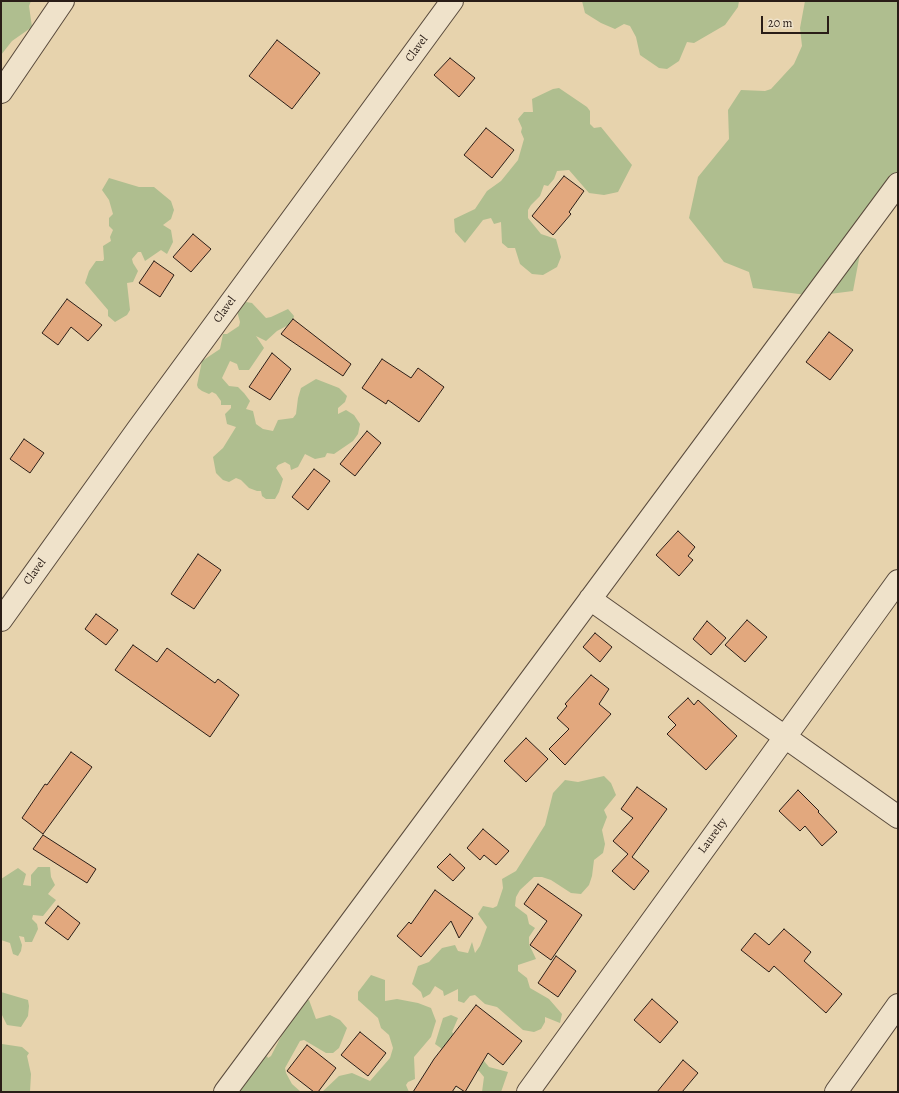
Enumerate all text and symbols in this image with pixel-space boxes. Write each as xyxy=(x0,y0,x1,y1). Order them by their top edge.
scale bar xyxy=(763,8,831,34)
text: 20 m xyxy=(768,15,792,31)
street label: Clavel xyxy=(403,33,431,65)
street label: Clavel xyxy=(211,294,239,326)
street label: Clavel xyxy=(21,556,49,588)
street label: Laurelty xyxy=(695,815,731,857)

